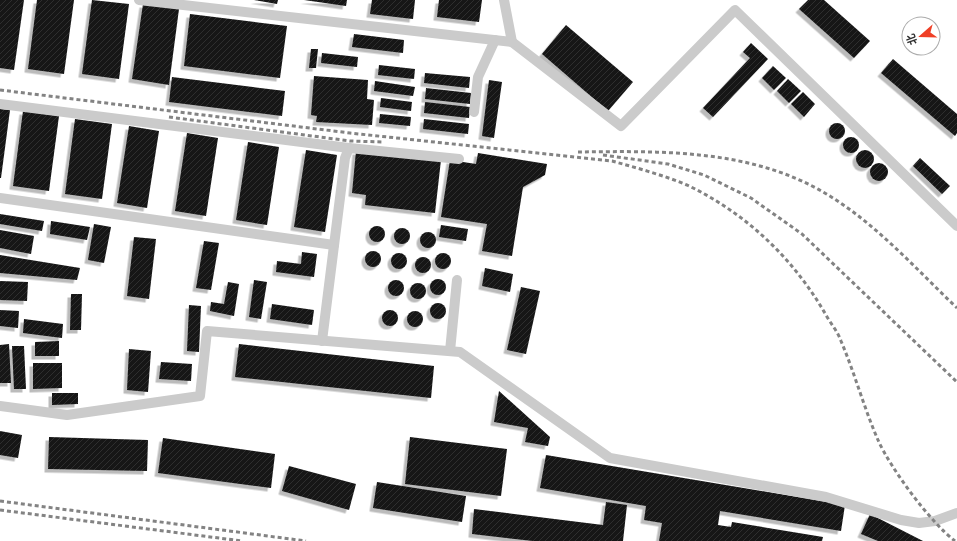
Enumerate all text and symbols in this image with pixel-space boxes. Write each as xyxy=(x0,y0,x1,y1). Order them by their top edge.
north arrow xyxy=(901,16,941,56)
text: 北 xyxy=(904,32,920,47)

